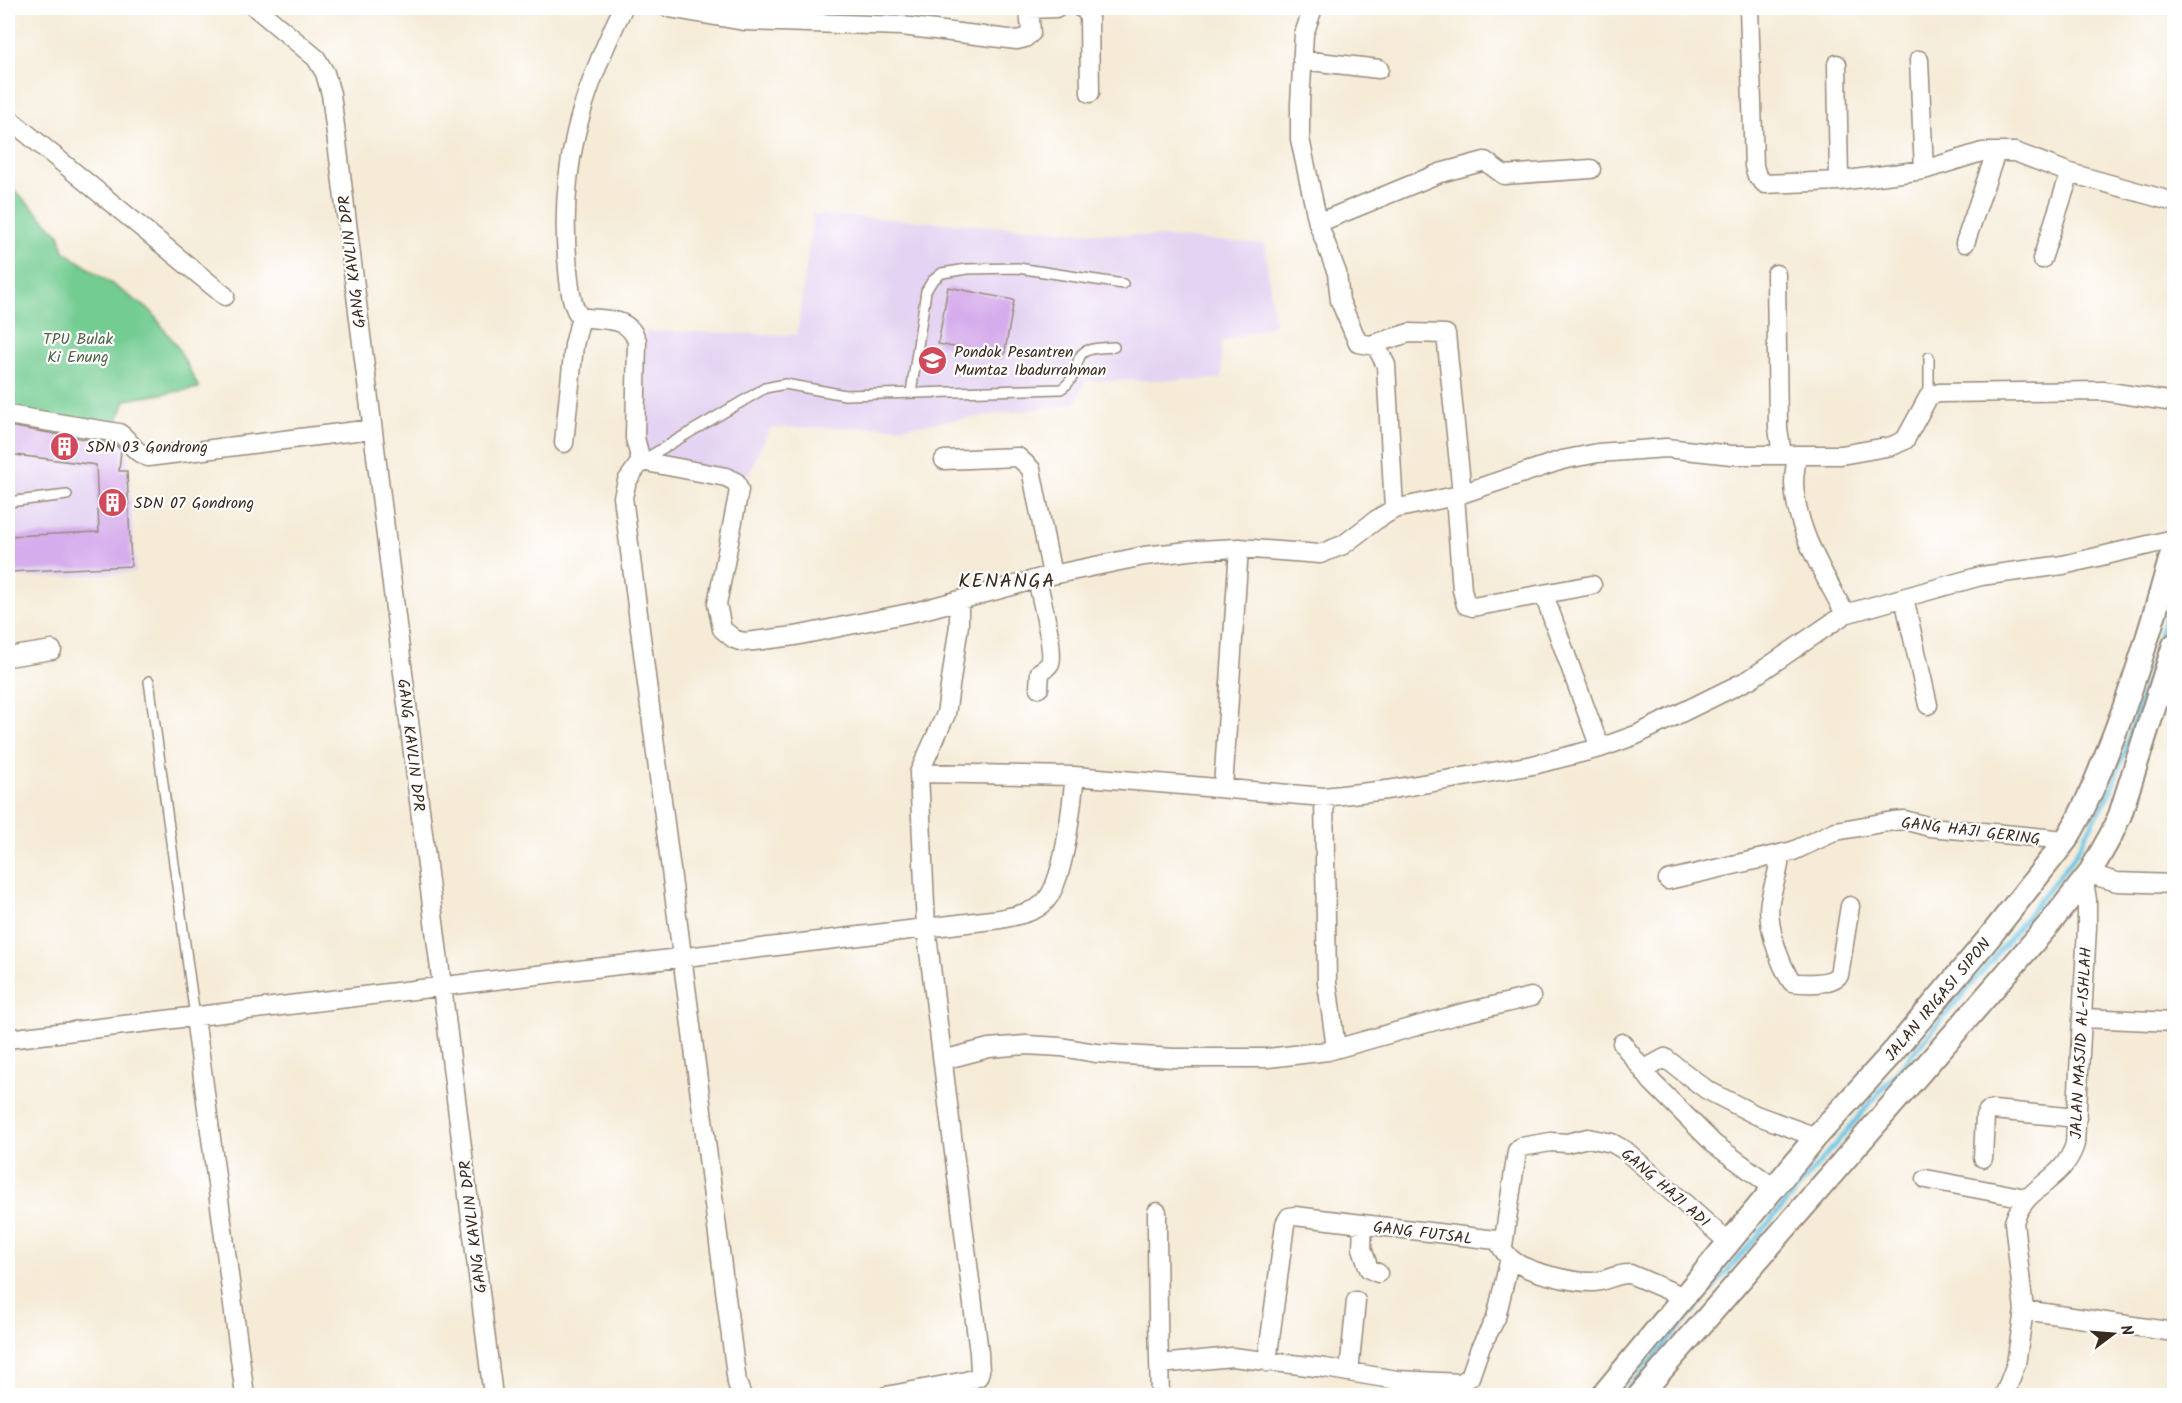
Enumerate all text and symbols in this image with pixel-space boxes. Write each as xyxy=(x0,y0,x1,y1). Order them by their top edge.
street label: GANG KAVLIN DPR xyxy=(332,194,373,330)
park label: TPU Bulak Ki Enung xyxy=(43,327,114,370)
place label: Pondok Pesantren Mumtaz Ibadurrahman xyxy=(954,340,1106,383)
school or university icon: Pondok Pesantren Mumtaz Ibadurrahman xyxy=(917,344,949,376)
building icon: SDN 03 Gondrong xyxy=(49,430,81,462)
place label: SDN 03 Gondrong xyxy=(86,435,208,460)
building icon: SDN 07 Gondrong xyxy=(97,486,129,518)
place label: SDN 07 Gondrong xyxy=(134,491,254,516)
district label: KENANGA xyxy=(958,566,1056,598)
street label: GANG KAVLIN DPR xyxy=(390,677,431,813)
street label: GANG HAJI GERING xyxy=(1900,811,2042,852)
street label: JALAN IRIGASI SIPON xyxy=(1879,933,1997,1067)
street label: JALAN MASJID AL-ISHLAH xyxy=(2064,946,2099,1140)
street label: GANG HAJI ADI xyxy=(1615,1142,1715,1234)
street label: GANG KAVLIN DPR xyxy=(453,1159,494,1295)
street label: GANG FUTSAL xyxy=(1372,1215,1474,1252)
north arrow xyxy=(2083,1304,2143,1364)
text: N xyxy=(2113,1322,2139,1339)

